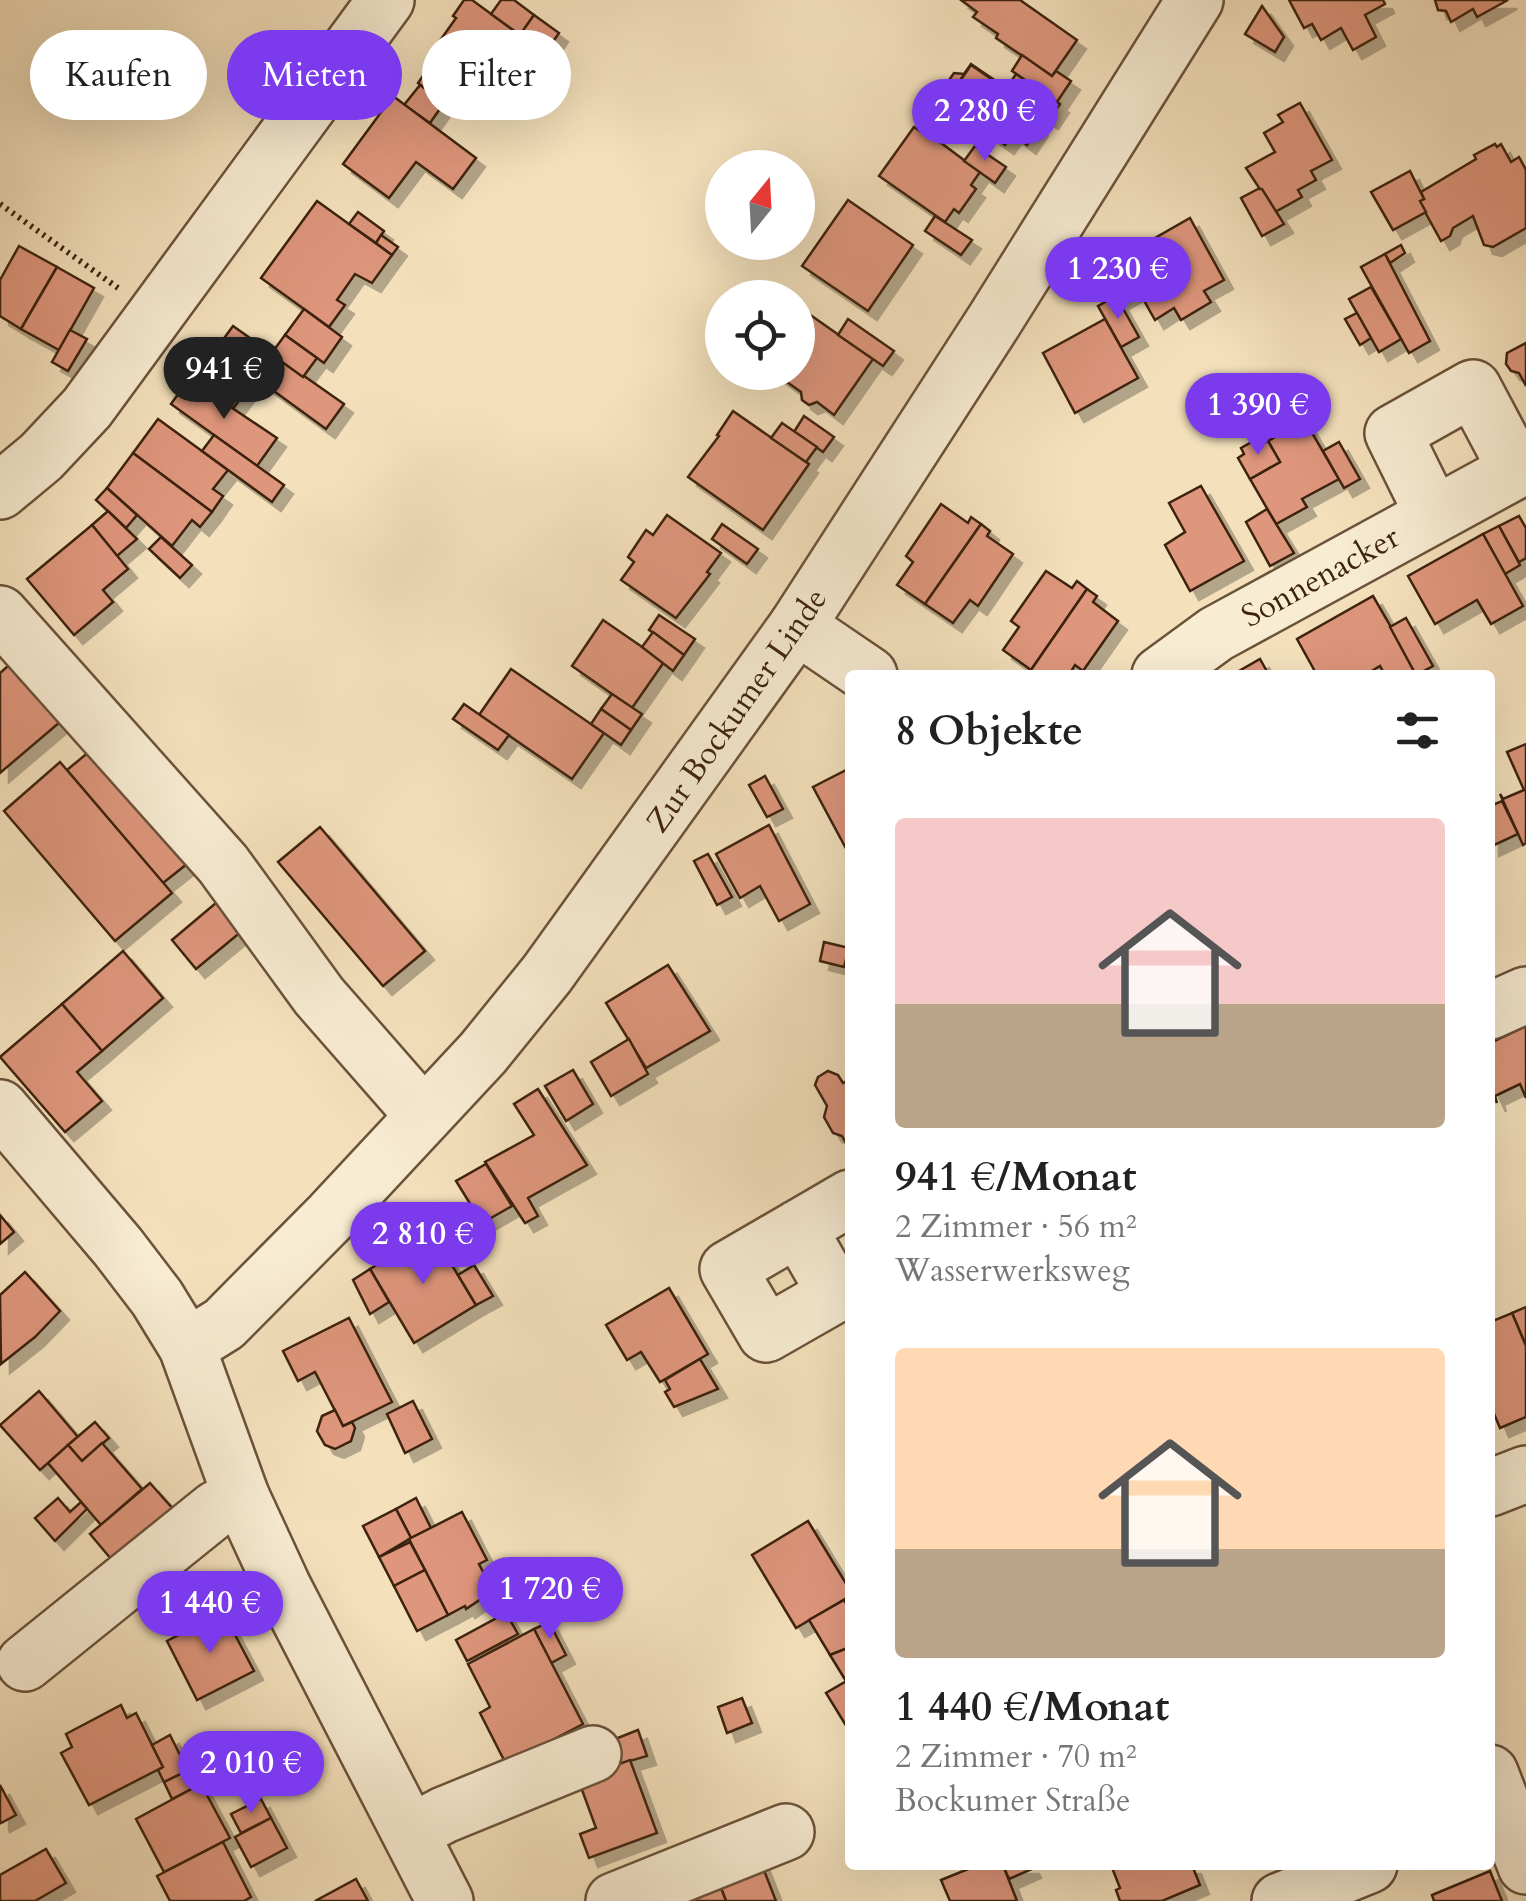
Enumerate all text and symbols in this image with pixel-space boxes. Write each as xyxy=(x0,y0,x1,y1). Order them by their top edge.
chip: Kaufen xyxy=(30,30,207,120)
chip: Mieten xyxy=(227,30,402,120)
chip: Filter xyxy=(422,30,571,120)
pin: 2 280 € xyxy=(893,79,1077,164)
text: 2 280 € xyxy=(934,89,1036,133)
north arrow xyxy=(705,150,815,260)
map controls xyxy=(705,150,815,390)
pin: 1 230 € xyxy=(1026,237,1210,322)
text: 1 230 € xyxy=(1067,247,1169,291)
button: locate xyxy=(705,280,815,390)
pin: 941 € xyxy=(154,337,294,422)
text: 941 € xyxy=(186,347,262,391)
pin: 1 390 € xyxy=(1166,373,1350,458)
text: 1 390 € xyxy=(1207,383,1309,427)
street label: Sonnenacker xyxy=(1234,515,1408,638)
street label: Zur Bockumer Linde xyxy=(636,580,838,842)
text: 8 Objekte xyxy=(895,702,1083,759)
icon: filters xyxy=(1390,703,1445,758)
icon: home xyxy=(1080,883,1260,1063)
text: 941 €/Monat xyxy=(895,1148,1136,1205)
pin: 2 810 € xyxy=(331,1202,515,1287)
text: 2 Zimmer · 56 m² xyxy=(895,1205,1137,1249)
text: 2 810 € xyxy=(372,1212,474,1256)
text: Wasserwerksweg xyxy=(895,1249,1130,1293)
icon: home xyxy=(1080,1413,1260,1593)
pin: 1 720 € xyxy=(458,1557,642,1642)
text: 1 720 € xyxy=(499,1567,601,1611)
pin: 1 440 € xyxy=(118,1571,302,1656)
text: 1 440 € xyxy=(159,1581,261,1625)
text: 1 440 €/Monat xyxy=(895,1678,1169,1735)
pin: 2 010 € xyxy=(159,1731,343,1816)
text: 2 Zimmer · 70 m² xyxy=(895,1735,1137,1779)
text: 2 010 € xyxy=(200,1741,302,1785)
text: Bockumer Straße xyxy=(895,1779,1130,1823)

